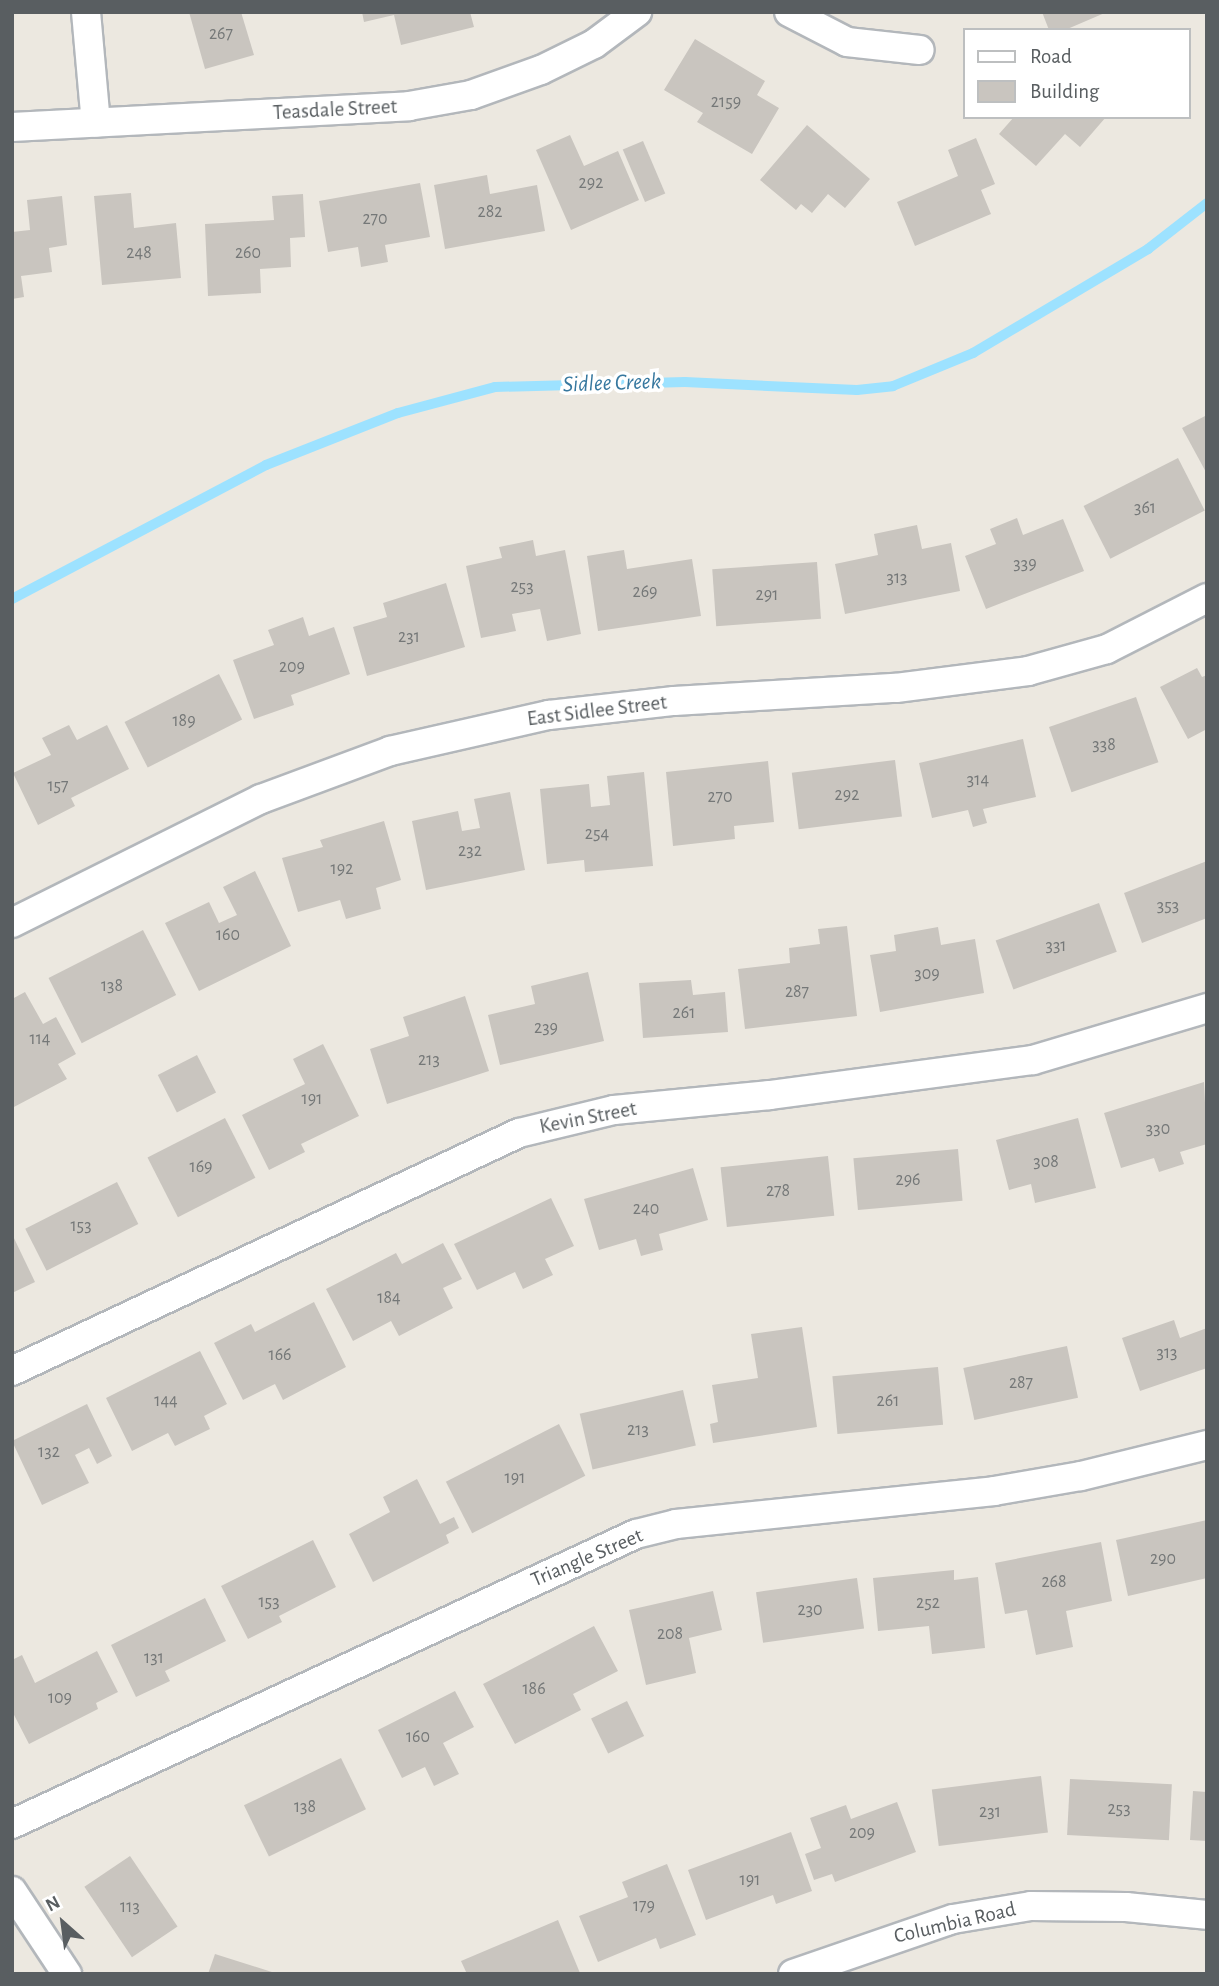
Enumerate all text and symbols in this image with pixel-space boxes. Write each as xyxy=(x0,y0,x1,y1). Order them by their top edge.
house number: 267 xyxy=(209,23,233,45)
legend xyxy=(964,28,1191,119)
text: Road xyxy=(1030,46,1072,67)
text: Building xyxy=(1030,81,1099,102)
house number: 2159 xyxy=(711,91,741,113)
street label: Teasdale Street xyxy=(272,94,398,126)
house number: 292 xyxy=(579,172,603,194)
house number: 282 xyxy=(478,201,502,223)
house number: 270 xyxy=(362,208,388,230)
house number: 248 xyxy=(126,242,152,264)
house number: 260 xyxy=(235,242,261,264)
water label: Sidlee Creek xyxy=(562,368,662,400)
house number: 361 xyxy=(1134,497,1156,519)
house number: 339 xyxy=(1013,553,1037,575)
house number: 313 xyxy=(886,567,908,589)
house number: 253 xyxy=(510,576,534,598)
house number: 269 xyxy=(632,581,658,603)
house number: 291 xyxy=(756,584,778,606)
house number: 231 xyxy=(398,626,420,648)
house number: 209 xyxy=(279,656,305,678)
street label: East Sidlee Street xyxy=(526,690,668,732)
house number: 189 xyxy=(172,710,196,732)
house number: 338 xyxy=(1092,734,1116,756)
house number: 314 xyxy=(967,769,989,791)
house number: 157 xyxy=(47,775,69,797)
house number: 292 xyxy=(835,784,859,806)
house number: 270 xyxy=(707,786,733,808)
house number: 254 xyxy=(585,823,609,845)
house number: 232 xyxy=(458,840,482,862)
house number: 192 xyxy=(331,858,353,880)
house number: 353 xyxy=(1157,895,1179,917)
house number: 160 xyxy=(216,924,240,946)
house number: 331 xyxy=(1045,935,1067,957)
house number: 309 xyxy=(914,963,940,985)
house number: 138 xyxy=(101,975,123,997)
house number: 287 xyxy=(785,981,809,1003)
house number: 261 xyxy=(673,1002,695,1024)
house number: 239 xyxy=(534,1017,558,1039)
house number: 114 xyxy=(29,1028,51,1050)
house number: 213 xyxy=(418,1049,440,1071)
house number: 191 xyxy=(302,1088,322,1110)
street label: Kevin Street xyxy=(537,1096,639,1140)
house number: 330 xyxy=(1146,1118,1170,1140)
house number: 308 xyxy=(1033,1151,1059,1173)
house number: 169 xyxy=(189,1156,213,1178)
house number: 296 xyxy=(895,1169,921,1191)
house number: 278 xyxy=(766,1180,790,1202)
house number: 240 xyxy=(633,1198,659,1220)
house number: 153 xyxy=(70,1215,92,1237)
house number: 184 xyxy=(377,1287,401,1309)
house number: 313 xyxy=(1156,1342,1178,1364)
house number: 166 xyxy=(268,1344,292,1366)
house number: 287 xyxy=(1009,1372,1033,1394)
house number: 144 xyxy=(154,1390,178,1412)
house number: 261 xyxy=(877,1390,899,1412)
house number: 213 xyxy=(627,1419,649,1441)
house number: 132 xyxy=(38,1441,60,1463)
house number: 191 xyxy=(505,1467,525,1489)
street label: Triangle Street xyxy=(527,1523,647,1593)
house number: 290 xyxy=(1150,1548,1176,1570)
house number: 268 xyxy=(1041,1571,1067,1593)
house number: 153 xyxy=(258,1591,280,1613)
house number: 252 xyxy=(916,1592,940,1614)
house number: 230 xyxy=(797,1599,823,1621)
house number: 208 xyxy=(657,1623,683,1645)
house number: 131 xyxy=(144,1647,164,1669)
house number: 186 xyxy=(522,1678,546,1700)
house number: 109 xyxy=(48,1687,72,1709)
house number: 160 xyxy=(406,1726,430,1748)
house number: 138 xyxy=(294,1796,316,1818)
house number: 253 xyxy=(1107,1798,1131,1820)
house number: 231 xyxy=(979,1801,1001,1823)
house number: 209 xyxy=(849,1822,875,1844)
house number: 191 xyxy=(740,1869,760,1891)
north arrow xyxy=(28,1888,98,1958)
text: N xyxy=(43,1893,63,1916)
house number: 179 xyxy=(633,1895,655,1917)
house number: 113 xyxy=(120,1896,140,1918)
street label: Columbia Road xyxy=(892,1897,1018,1949)

